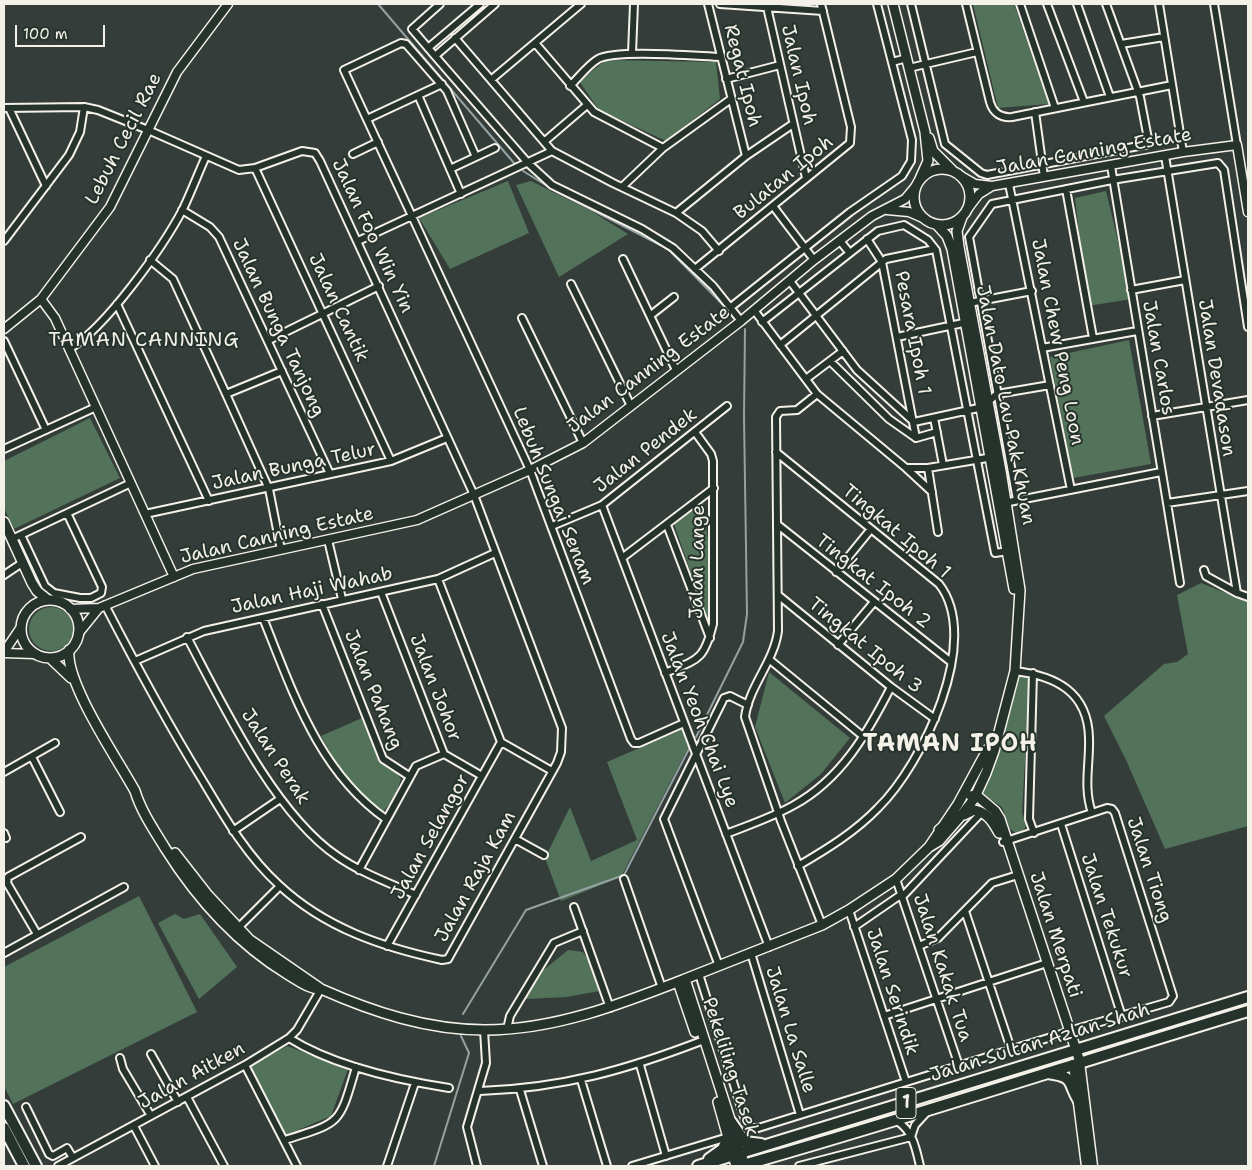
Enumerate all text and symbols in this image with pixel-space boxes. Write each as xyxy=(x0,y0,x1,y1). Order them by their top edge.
scale bar xyxy=(18,15,108,47)
street label: Regat Ipoh xyxy=(718,22,766,130)
street label: Jalan Ipoh xyxy=(775,23,821,127)
text: 100 m xyxy=(23,24,68,44)
street label: Lebuh Cecil Rae xyxy=(81,69,167,209)
street label: Jalan Canning Estate xyxy=(995,124,1193,180)
street label: Bulatan Ipoh xyxy=(730,131,838,225)
street label: Jalan Foo Win Yin xyxy=(326,155,418,317)
street label: Jalan Bunga Tanjong xyxy=(227,235,329,421)
street label: Jalan Chew Peng Loon xyxy=(1026,237,1088,447)
street label: Jalan Cantik xyxy=(303,250,373,366)
street label: Pesara Ipoh 1 xyxy=(889,269,935,397)
street label: Jalan Dato Lau Pak Khuan xyxy=(971,283,1039,527)
street label: Jalan Devadason xyxy=(1192,298,1240,458)
street label: Jalan Carlos xyxy=(1137,299,1179,417)
street label: Jalan Canning Estate xyxy=(563,301,735,439)
district label: TAMAN CANNING xyxy=(47,329,241,353)
street label: Lebuh Sungai Senam xyxy=(507,404,599,588)
street label: Jalan Pendek xyxy=(590,404,702,498)
street label: Jalan Bunga Telur xyxy=(210,438,378,496)
street label: Tingkat Ipoh 1 xyxy=(837,480,955,584)
street label: Jalan Canning Estate xyxy=(178,503,376,569)
street label: Jalan Lange xyxy=(686,505,710,619)
street label: Tingkat Ipoh 2 xyxy=(811,530,935,634)
street label: Jalan Haji Wahab xyxy=(229,563,395,619)
street label: Tingkat Ipoh 3 xyxy=(803,593,927,699)
street label: Jalan Pahang xyxy=(339,627,407,753)
street label: Jalan Yeoh Chai Lye xyxy=(655,629,743,811)
street label: Jalan Johor xyxy=(404,631,466,745)
street label: Jalan Perak xyxy=(236,705,314,809)
district label: TAMAN IPOH xyxy=(861,731,1039,759)
street label: Jalan Selangor xyxy=(387,770,475,904)
street label: Jalan Raja Kam xyxy=(431,808,521,946)
street label: Jalan Tiong xyxy=(1121,814,1177,926)
street label: Jalan Tekukur xyxy=(1075,851,1137,981)
street label: Jalan Merpati xyxy=(1024,869,1086,1001)
street label: Jalan Kakak Tua xyxy=(907,891,977,1045)
street label: Jalan Serindik xyxy=(861,926,923,1058)
street label: Jalan La Salle xyxy=(760,964,820,1096)
street label: Pekeliling Tasek xyxy=(697,995,763,1139)
street label: Jalan Sultan Azlan Shah xyxy=(927,999,1153,1087)
street label: Jalan Aitken xyxy=(135,1037,249,1115)
road number: 1 xyxy=(896,1088,916,1118)

